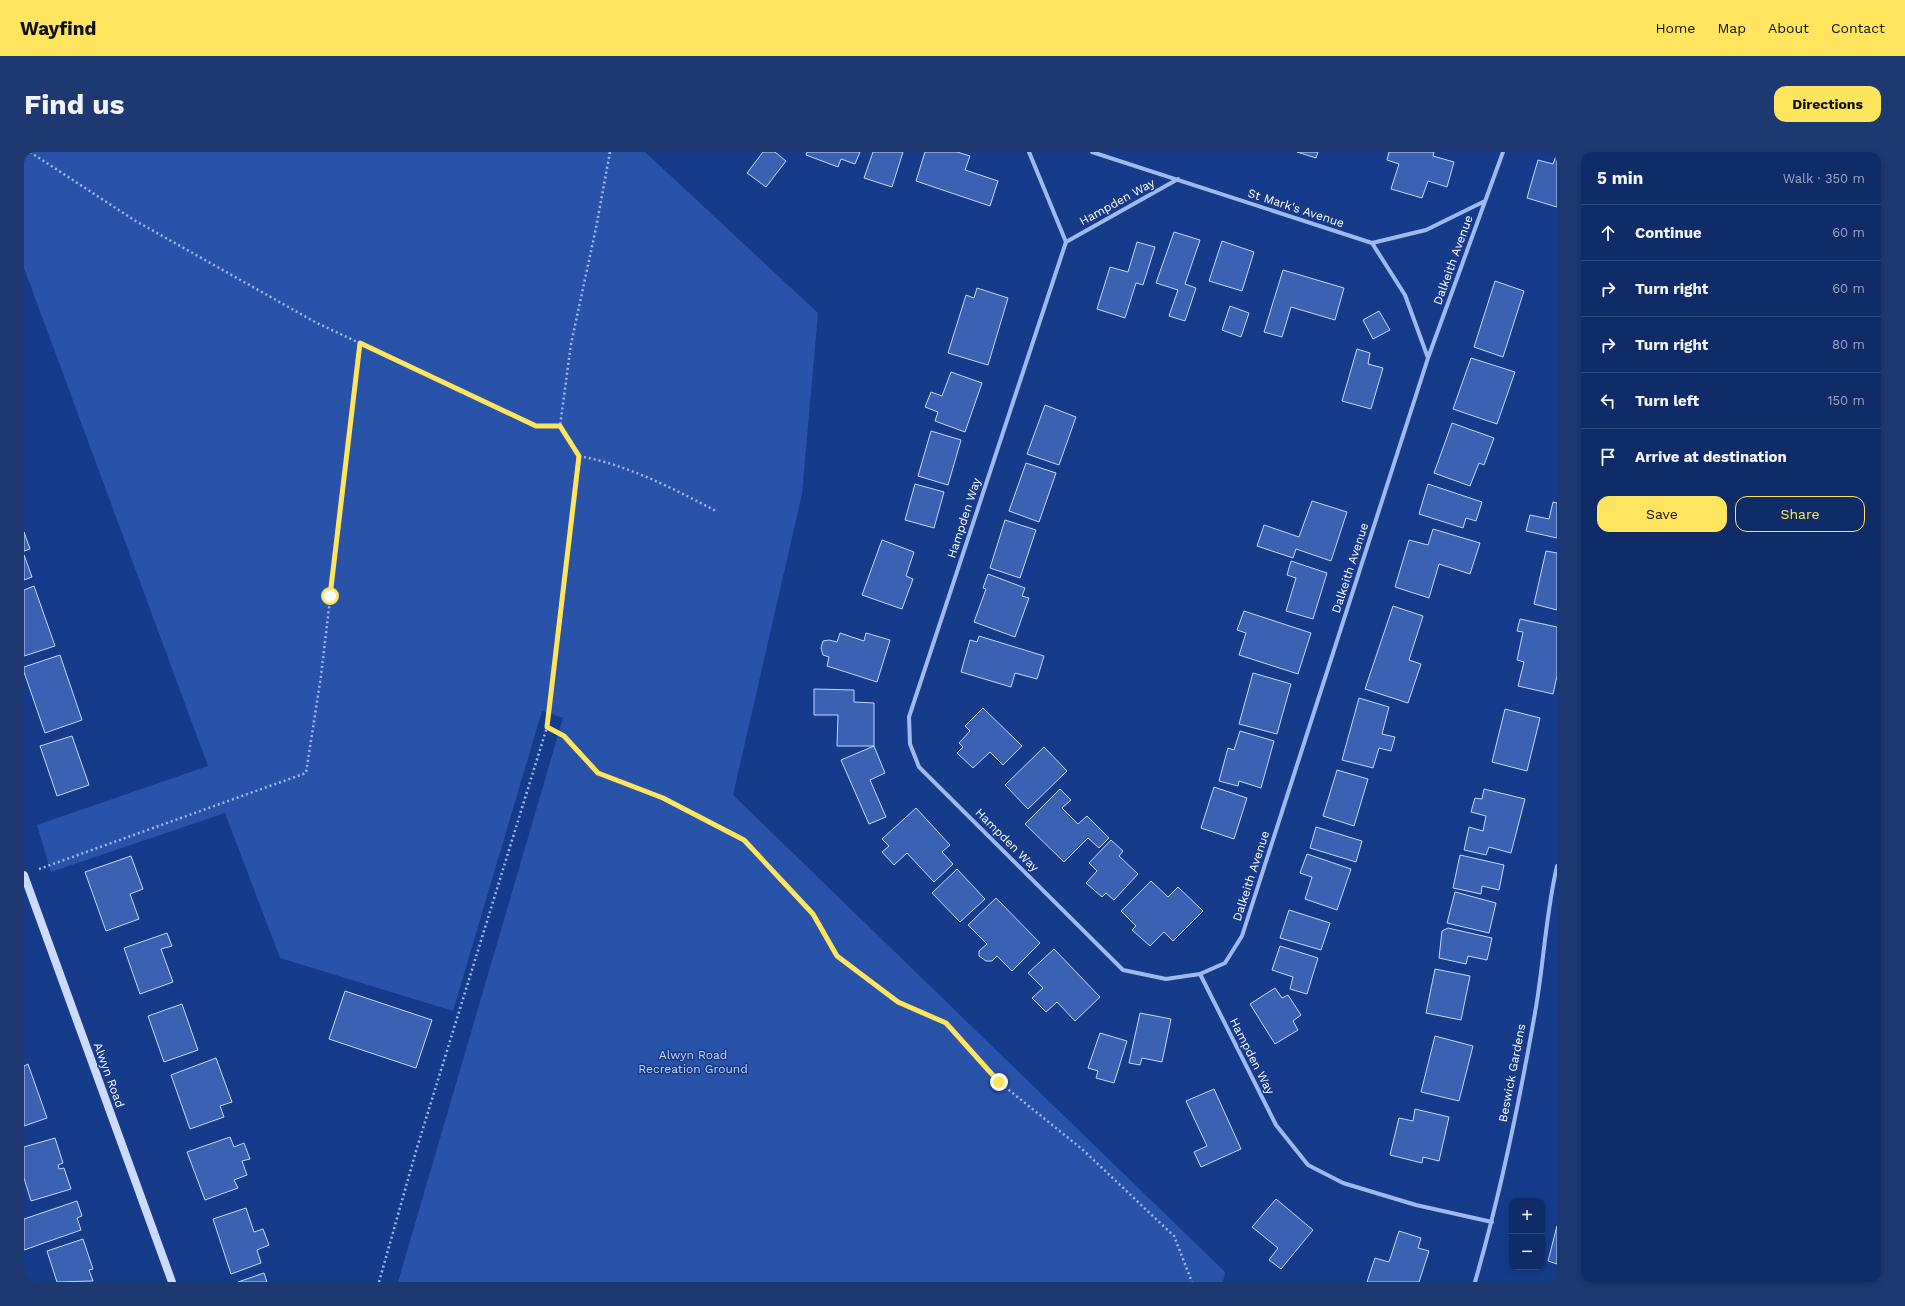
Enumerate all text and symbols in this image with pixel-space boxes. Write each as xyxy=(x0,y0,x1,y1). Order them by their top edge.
text: Wayfind xyxy=(20,17,96,40)
text: Home xyxy=(1655,20,1695,36)
text: Map xyxy=(1717,20,1746,36)
text: About xyxy=(1768,20,1809,36)
text: Contact xyxy=(1831,20,1885,36)
button: Directions xyxy=(1774,86,1881,122)
text: Find us xyxy=(24,88,124,121)
text: 5 min xyxy=(1597,168,1643,188)
text: Walk · 350 m xyxy=(1783,171,1865,186)
street label: Hampden Way xyxy=(1077,175,1158,228)
street label: St Mark's Avenue xyxy=(1246,186,1346,230)
street label: Dalkeith Avenue xyxy=(1430,213,1476,307)
icon: ahead xyxy=(1597,222,1619,244)
text: Continue xyxy=(1635,224,1702,242)
text: 60 m xyxy=(1832,225,1865,240)
icon: right xyxy=(1597,278,1619,300)
text: Turn right xyxy=(1635,280,1708,298)
text: 60 m xyxy=(1832,281,1865,296)
icon: right xyxy=(1597,334,1619,356)
text: Turn right xyxy=(1635,336,1708,354)
text: 80 m xyxy=(1832,337,1865,352)
icon: left xyxy=(1597,390,1619,412)
text: Turn left xyxy=(1635,392,1699,410)
text: 150 m xyxy=(1827,393,1865,408)
icon: arrive xyxy=(1597,446,1619,468)
text: Arrive at destination xyxy=(1635,448,1787,466)
street label: Hampden Way xyxy=(944,475,984,560)
button: Save xyxy=(1597,496,1727,532)
button: Share xyxy=(1735,496,1865,532)
street label: Dalkeith Avenue xyxy=(1329,521,1371,615)
route start xyxy=(321,587,339,605)
street label: Hampden Way xyxy=(972,805,1042,875)
street label: Dalkeith Avenue xyxy=(1230,829,1272,923)
street label: Hampden Way xyxy=(1227,1015,1278,1097)
street label: Beswick Gardens xyxy=(1496,1023,1528,1123)
street label: Alwyn Road xyxy=(91,1040,127,1110)
park label: Alwyn Road Recreation Ground xyxy=(638,1048,748,1076)
route end xyxy=(990,1073,1008,1091)
map controls xyxy=(1509,1198,1545,1270)
button: + xyxy=(1509,1198,1545,1234)
button: − xyxy=(1509,1234,1545,1270)

